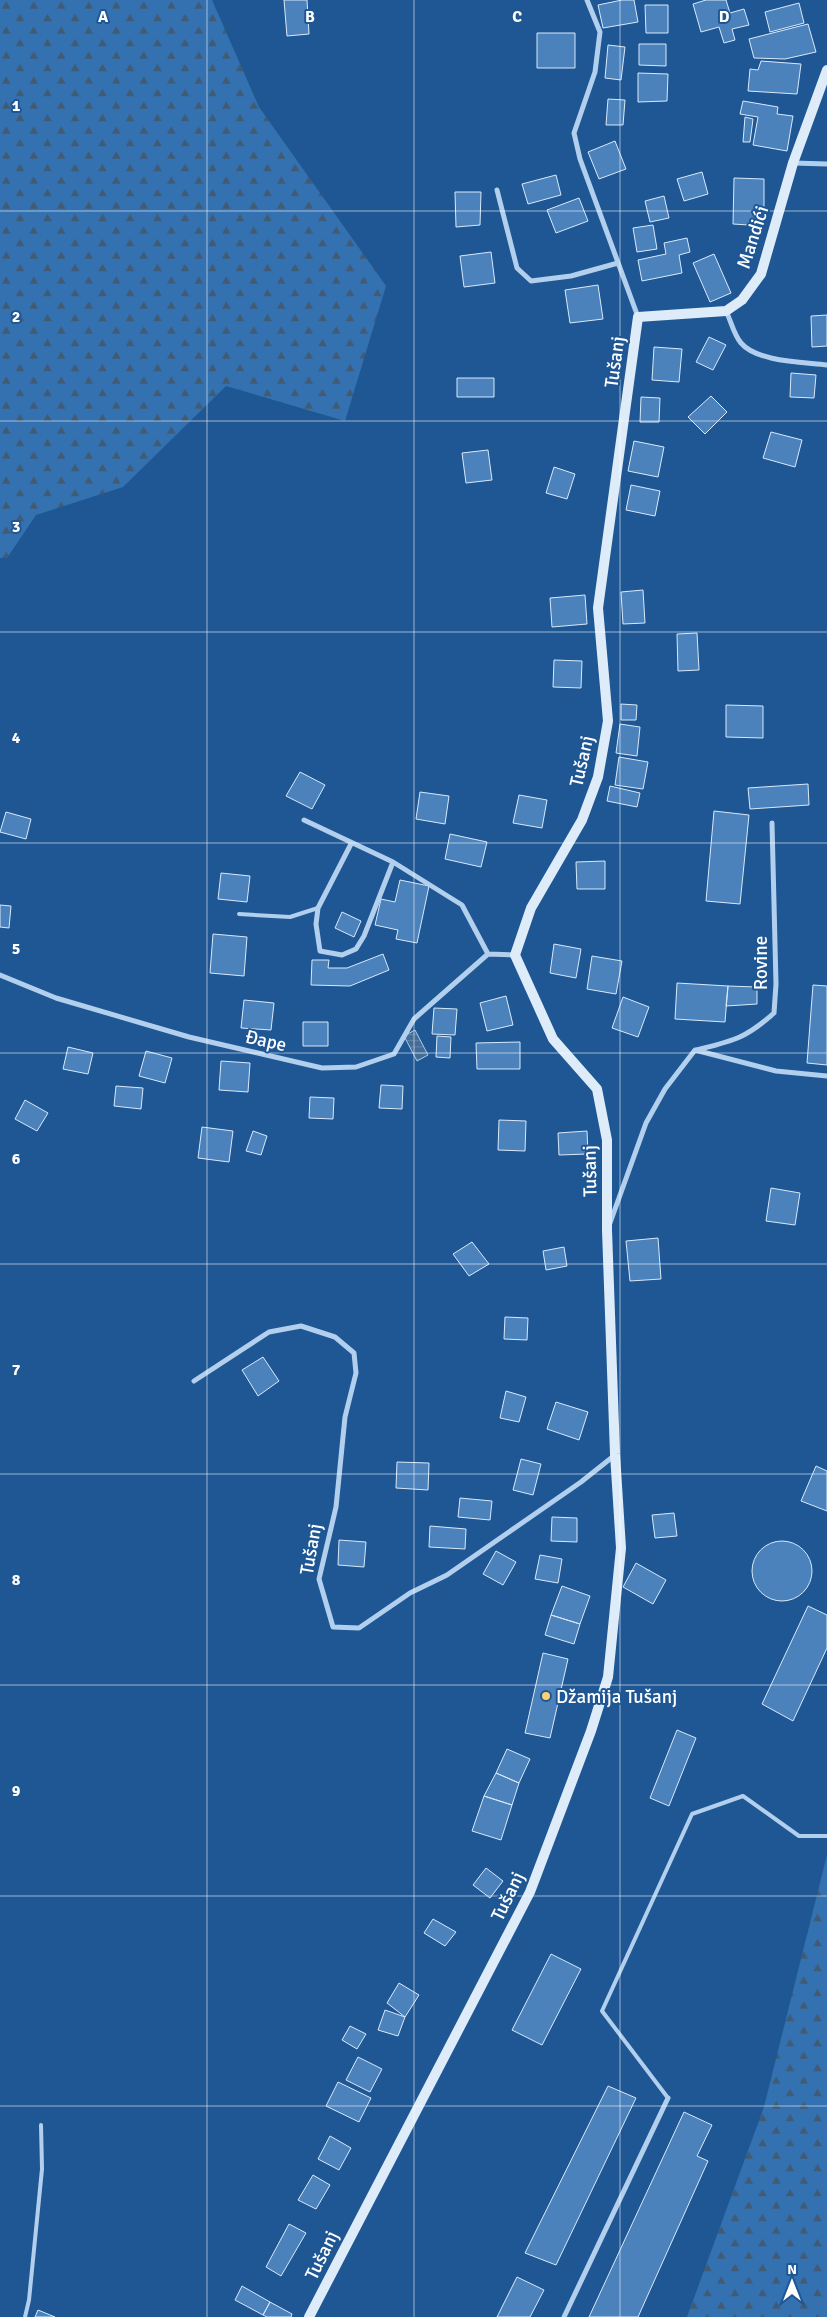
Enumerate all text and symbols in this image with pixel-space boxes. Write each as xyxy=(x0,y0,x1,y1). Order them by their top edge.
text: A xyxy=(98,7,109,27)
text: B xyxy=(305,7,315,27)
text: C xyxy=(512,7,522,27)
text: D xyxy=(719,7,730,27)
text: 1 xyxy=(12,96,21,116)
street label: Mandići xyxy=(732,203,774,272)
text: 2 xyxy=(12,307,20,327)
street label: Tušanj xyxy=(600,335,630,389)
text: 3 xyxy=(12,517,20,537)
text: 4 xyxy=(12,728,21,748)
street label: Tušanj xyxy=(564,733,599,789)
street label: Rovine xyxy=(749,936,773,990)
text: 5 xyxy=(12,939,20,959)
street label: Đape xyxy=(243,1025,289,1057)
street label: Tušanj xyxy=(578,1145,602,1197)
text: 6 xyxy=(12,1149,21,1169)
text: 7 xyxy=(12,1360,21,1380)
street label: Tušanj xyxy=(295,1522,327,1577)
text: 8 xyxy=(12,1570,21,1590)
place label: Džamija Tušanj xyxy=(556,1685,677,1709)
marker: Džamija Tušanj xyxy=(540,1690,552,1702)
text: 9 xyxy=(12,1781,21,1801)
street label: Tušanj xyxy=(486,1868,530,1925)
street label: Tušanj xyxy=(300,2227,344,2284)
north arrow xyxy=(767,2257,817,2307)
text: N xyxy=(787,2261,797,2278)

